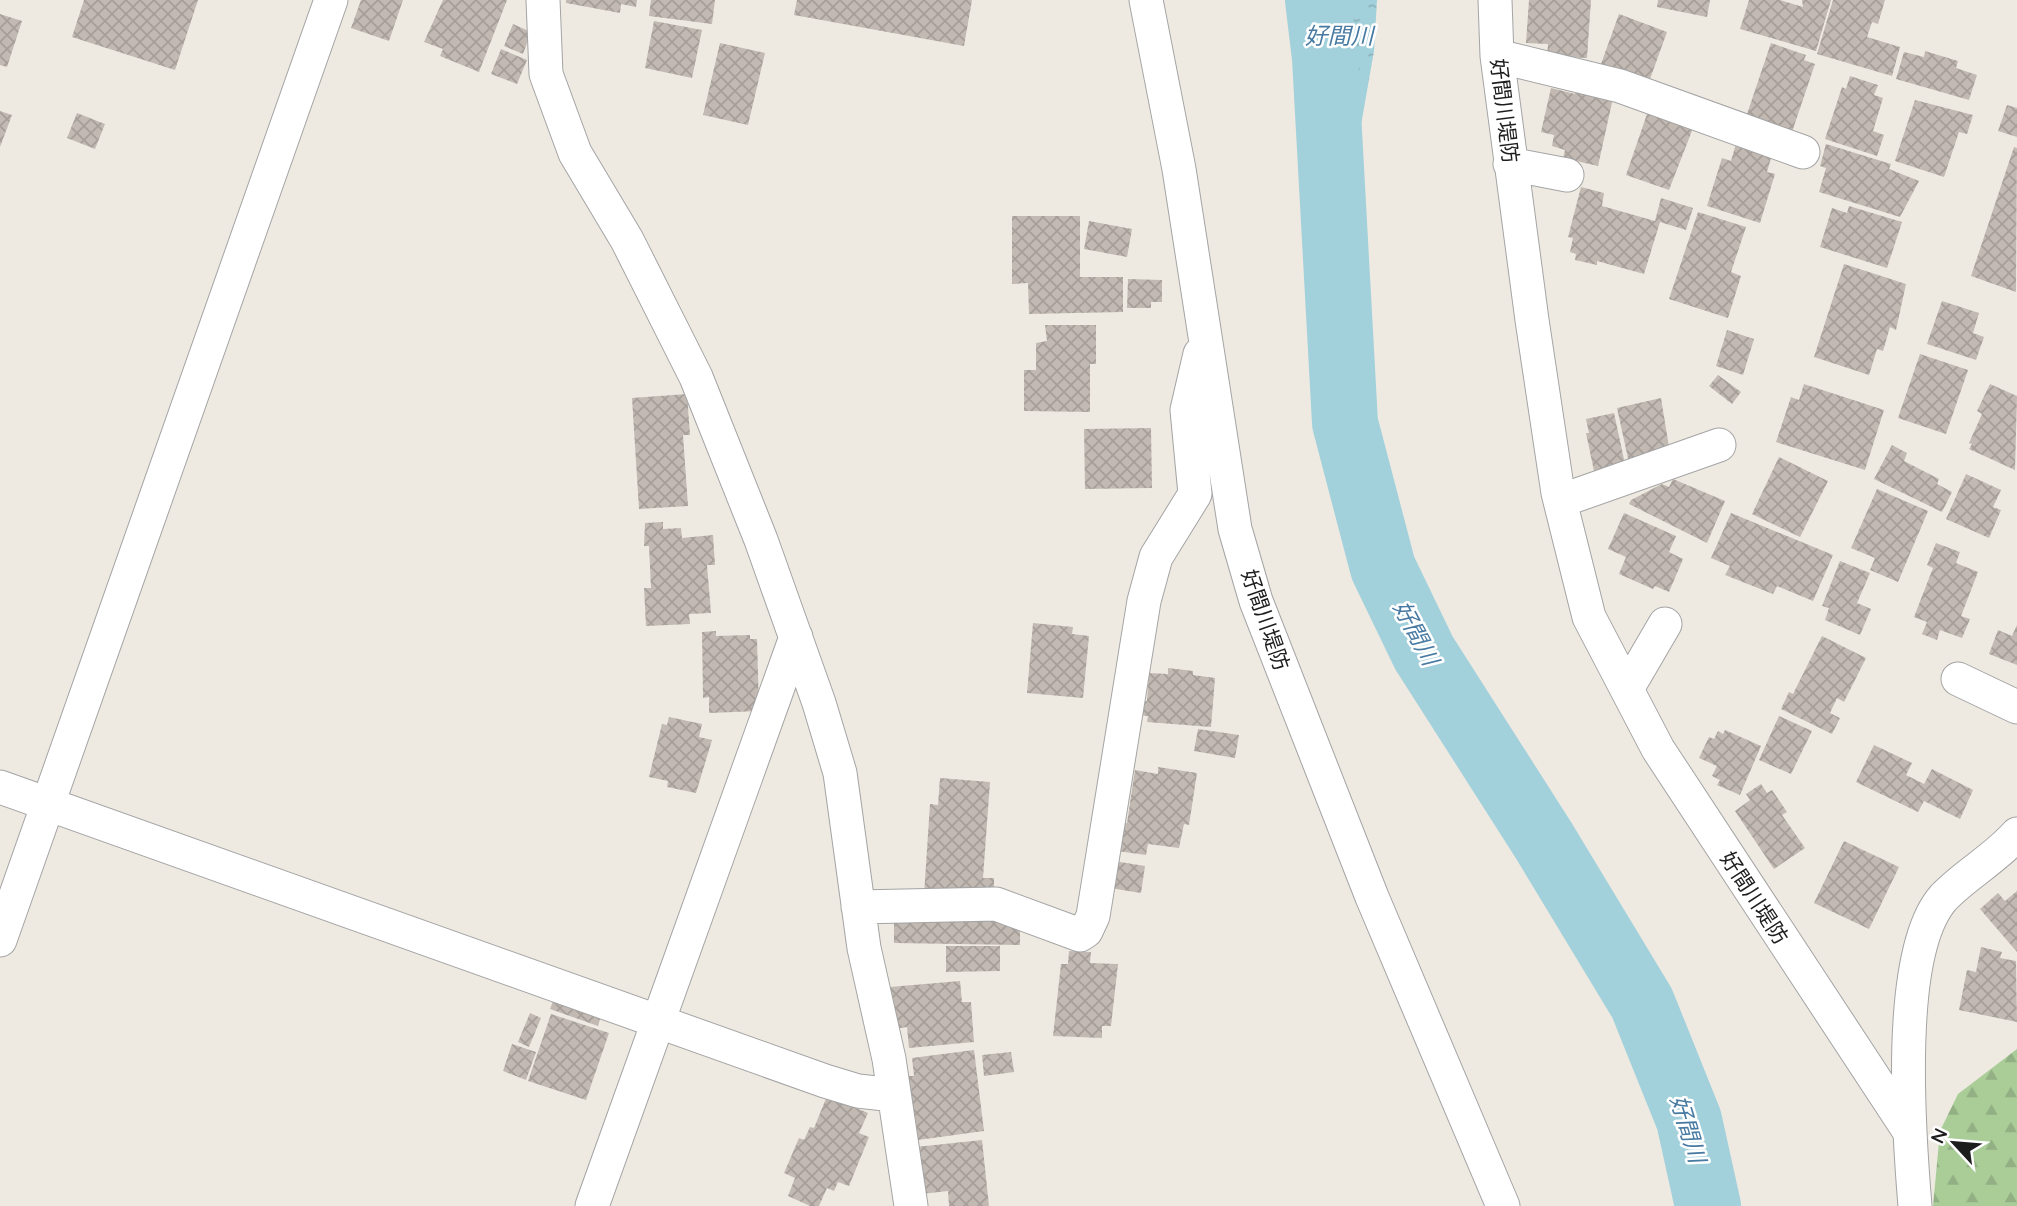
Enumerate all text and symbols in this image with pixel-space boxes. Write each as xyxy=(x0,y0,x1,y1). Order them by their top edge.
water label: 好間川 xyxy=(1305,21,1377,50)
street label: 好間川堤防 xyxy=(1486,57,1524,165)
street label: 好間川堤防 xyxy=(1237,566,1295,674)
water label: 好間川 xyxy=(1387,595,1447,673)
street label: 好間川堤防 xyxy=(1715,846,1794,949)
water label: 好間川 xyxy=(1665,1092,1713,1169)
north arrow xyxy=(1919,1108,1989,1178)
text: N xyxy=(1925,1124,1953,1147)

